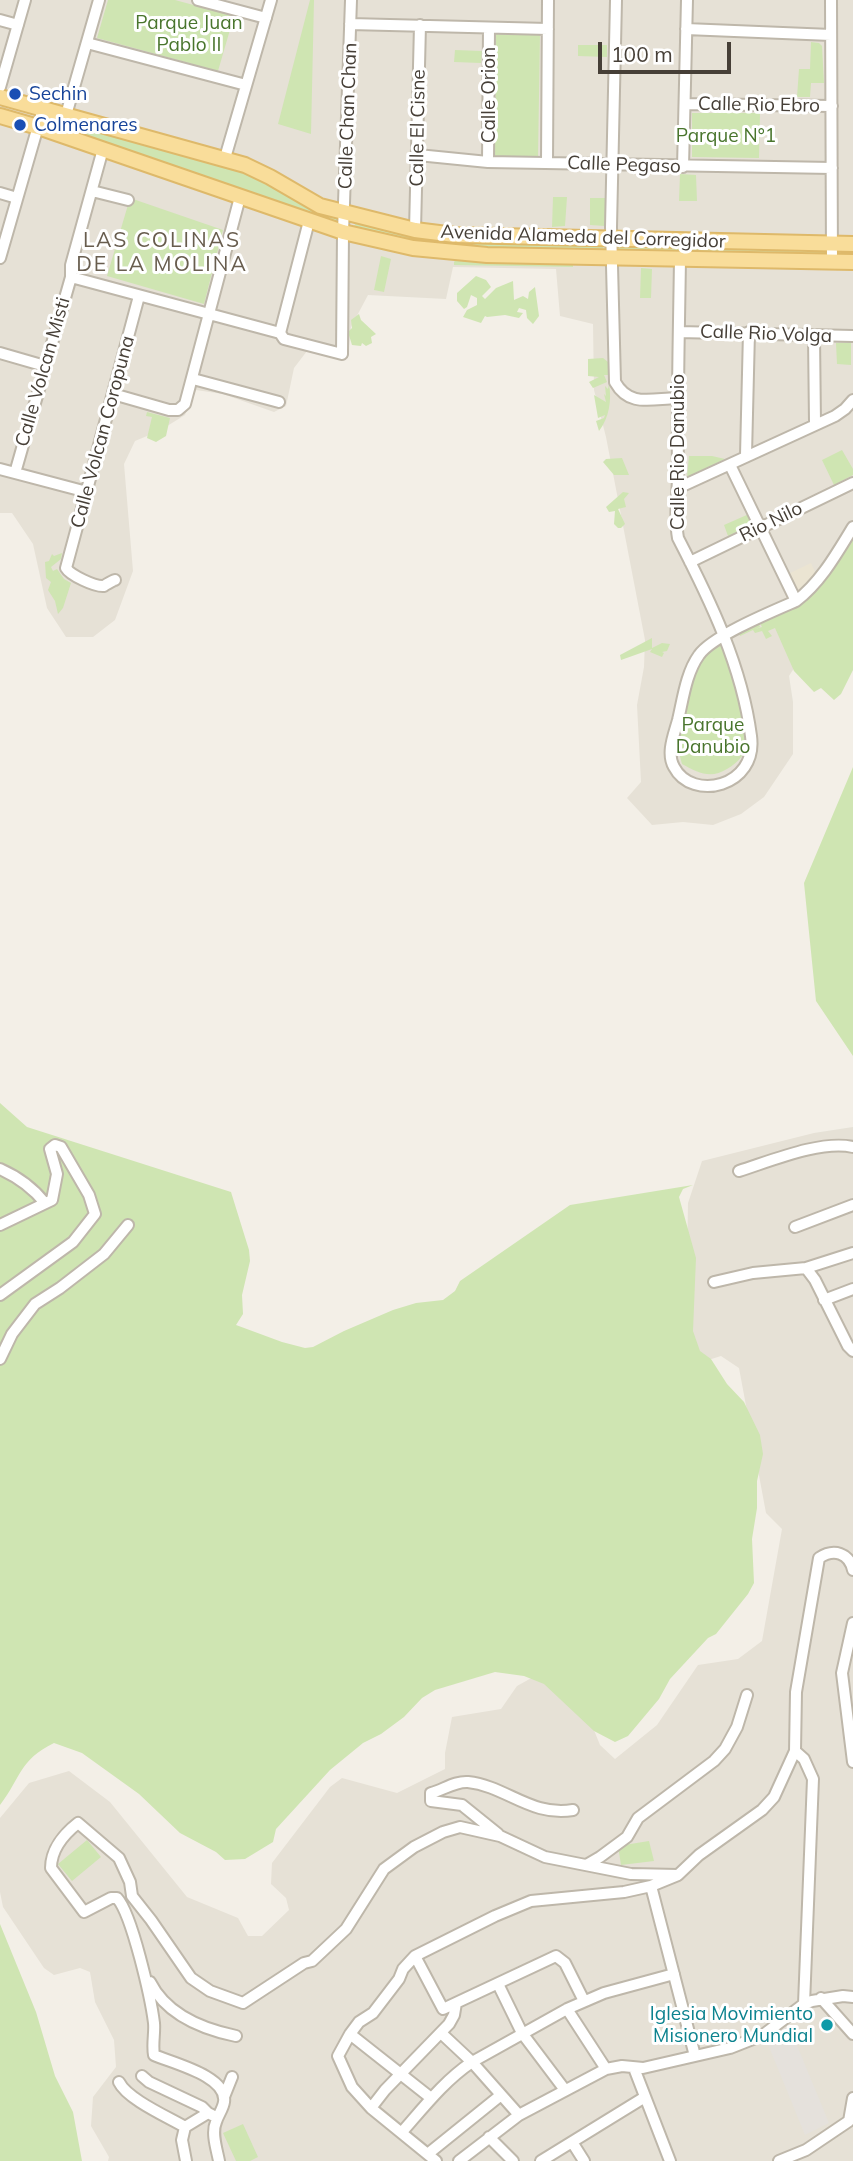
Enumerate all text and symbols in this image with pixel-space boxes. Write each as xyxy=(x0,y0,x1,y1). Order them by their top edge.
park label: Parque Juan Pablo II xyxy=(135,12,243,56)
scale bar xyxy=(601,28,734,72)
text: 100 m xyxy=(611,41,673,67)
street label: Calle Chan Chan xyxy=(334,42,362,190)
street label: Calle Orion xyxy=(478,47,500,143)
street label: Calle El Cisne xyxy=(406,69,430,187)
place label: Sechin xyxy=(29,83,87,105)
marker: Sechin xyxy=(7,86,23,102)
street label: Calle Rio Ebro xyxy=(698,93,820,117)
place label: Colmenares xyxy=(34,114,138,136)
marker: Colmenares xyxy=(12,117,28,133)
park label: Parque N°1 xyxy=(676,125,776,147)
street label: Calle Pegaso xyxy=(567,152,681,178)
street label: Avenida Alameda del Corregidor xyxy=(440,221,726,253)
district label: LAS COLINAS DE LA MOLINA xyxy=(78,228,246,278)
street label: Calle Volcan Misti xyxy=(11,295,75,449)
street label: Calle Rio Volga xyxy=(700,320,832,348)
street label: Calle Volcan Coropuna xyxy=(66,333,140,531)
street label: Calle Rio Danubio xyxy=(667,374,689,530)
street label: Rio Nilo xyxy=(736,497,806,547)
park label: Parque Danubio xyxy=(676,714,750,758)
place label: Iglesia Movimiento Misionero Mundial xyxy=(650,2003,813,2047)
marker: Iglesia Movimiento Misionero Mundial xyxy=(819,2017,835,2033)

